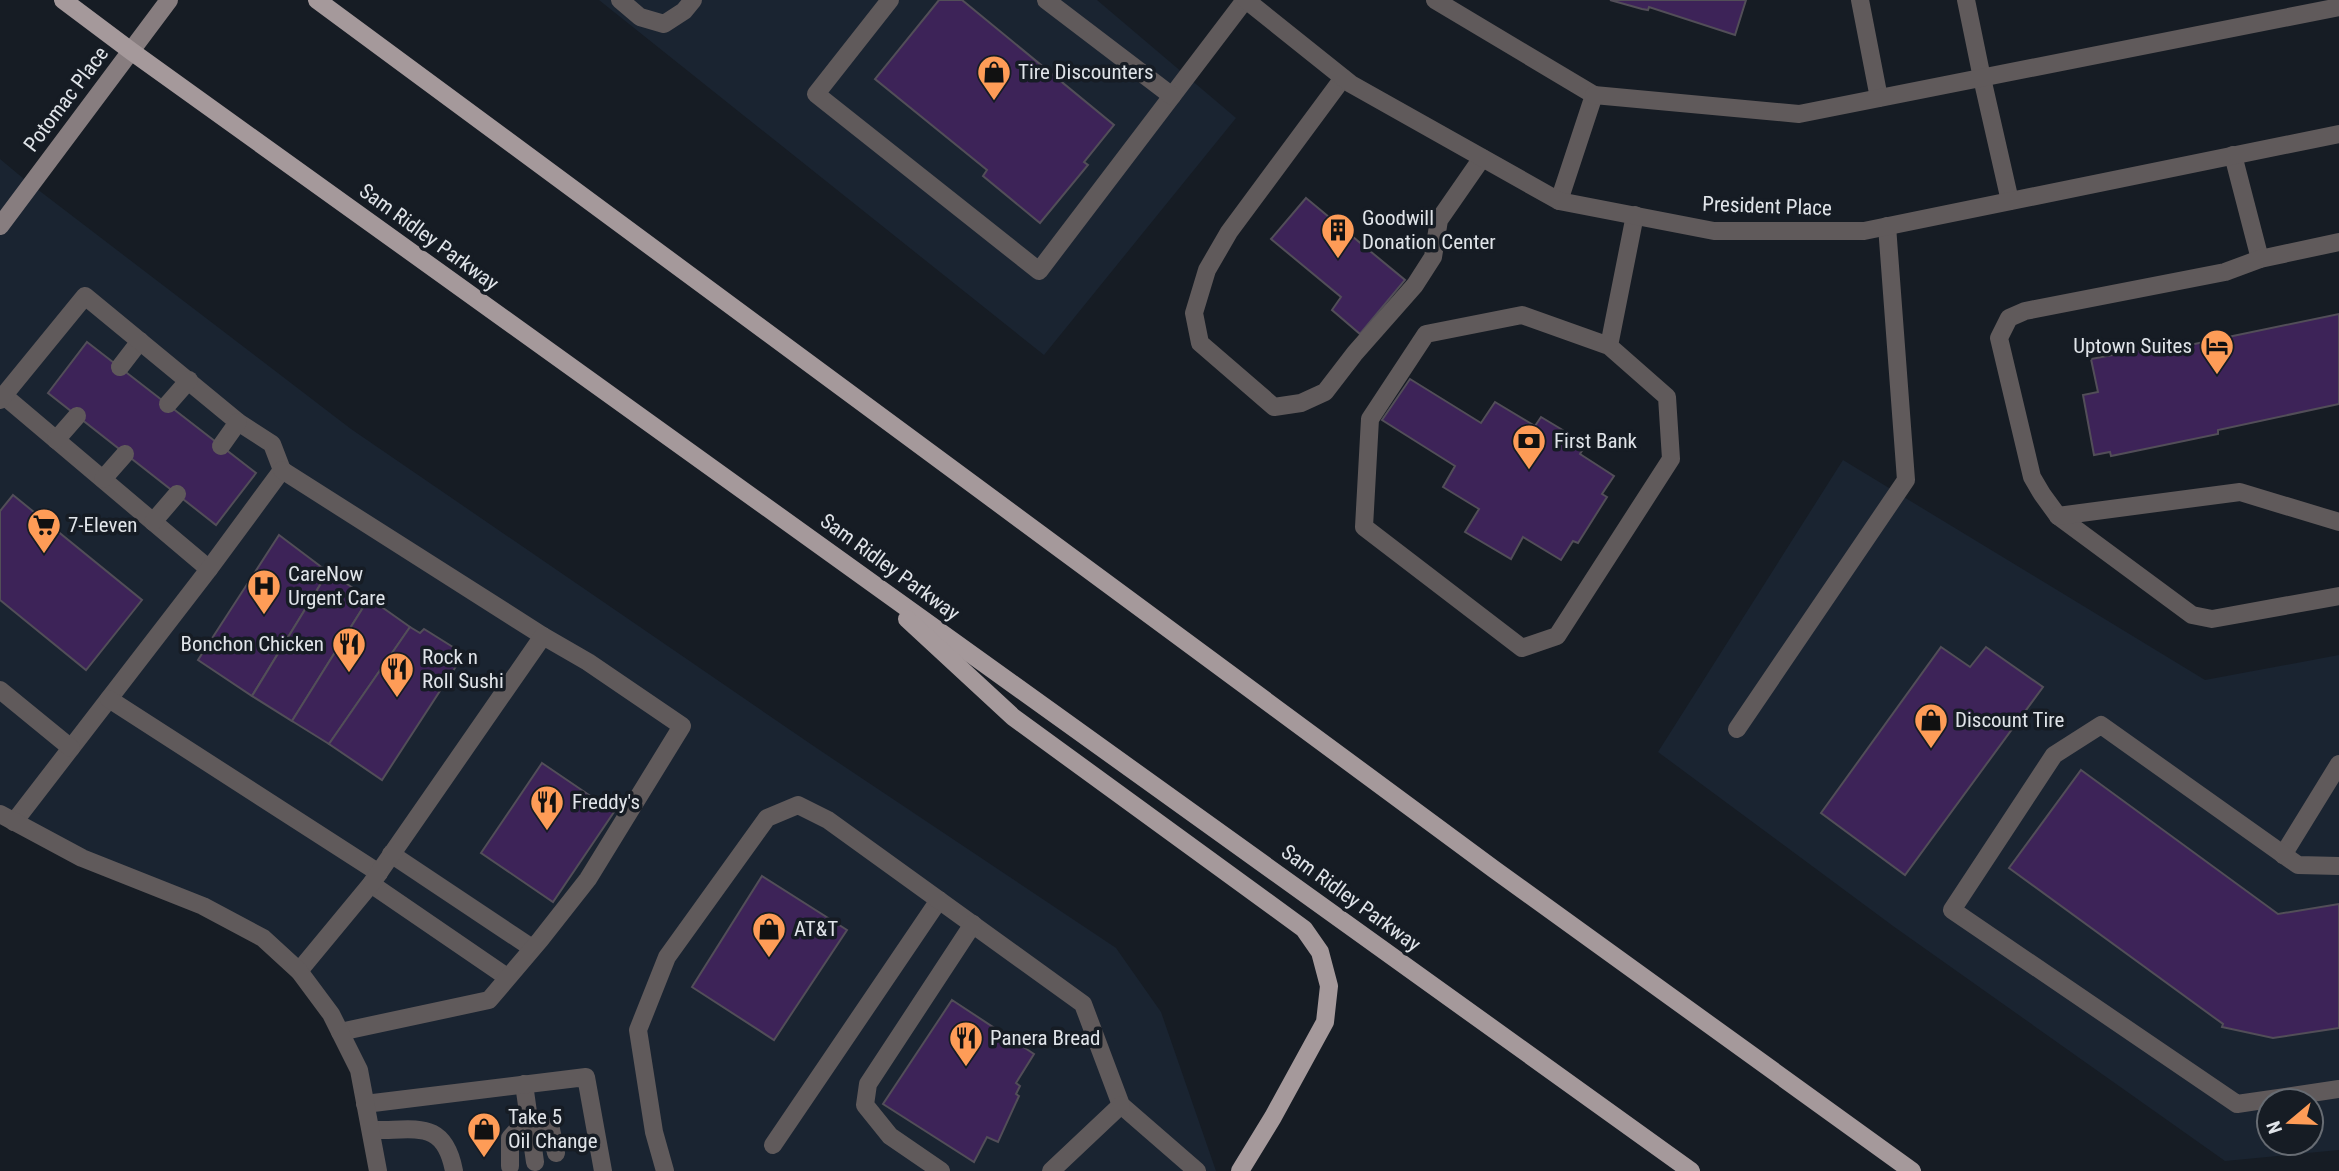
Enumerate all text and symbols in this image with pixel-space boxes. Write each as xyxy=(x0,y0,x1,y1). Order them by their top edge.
street label: Potomac Place xyxy=(19,42,113,156)
shop icon: Tire Discounters xyxy=(975,53,1013,102)
place label: Tire Discounters xyxy=(1018,60,1154,84)
street label: Sam Ridley Parkway xyxy=(355,179,503,296)
street label: President Place xyxy=(1702,192,1832,220)
place label: Goodwill Donation Center xyxy=(1362,206,1496,254)
building icon: Goodwill Donation Center xyxy=(1319,211,1357,260)
hotel icon: Uptown Suites xyxy=(2198,327,2236,376)
place label: Uptown Suites xyxy=(2073,334,2192,358)
bank icon: First Bank xyxy=(1510,422,1548,471)
place label: First Bank xyxy=(1554,429,1638,453)
supermarket icon: 7-Eleven xyxy=(25,506,63,555)
street label: Sam Ridley Parkway xyxy=(816,509,964,626)
place label: 7-Eleven xyxy=(68,513,137,537)
place label: CareNow Urgent Care xyxy=(288,562,386,610)
hospital icon: CareNow Urgent Care xyxy=(245,567,283,616)
restaurant icon: Bonchon Chicken xyxy=(330,625,368,674)
place label: Bonchon Chicken xyxy=(181,632,324,656)
place label: Rock n Roll Sushi xyxy=(422,645,504,693)
restaurant icon: Rock n Roll Sushi xyxy=(378,650,416,699)
shop icon: Discount Tire xyxy=(1912,701,1950,750)
place label: Discount Tire xyxy=(1955,708,2065,732)
restaurant icon: Freddy's xyxy=(528,783,566,832)
place label: Freddy's xyxy=(572,790,640,814)
street label: Sam Ridley Parkway xyxy=(1277,840,1425,957)
shop icon: AT&T xyxy=(750,910,788,959)
place label: AT&T xyxy=(794,917,838,941)
restaurant icon: Panera Bread xyxy=(947,1019,985,1068)
place label: Panera Bread xyxy=(990,1026,1100,1050)
north arrow xyxy=(2255,1087,2325,1157)
place label: Take 5 Oil Change xyxy=(508,1105,598,1153)
shop icon: Take 5 Oil Change xyxy=(465,1110,503,1159)
text: N xyxy=(2262,1118,2287,1137)

